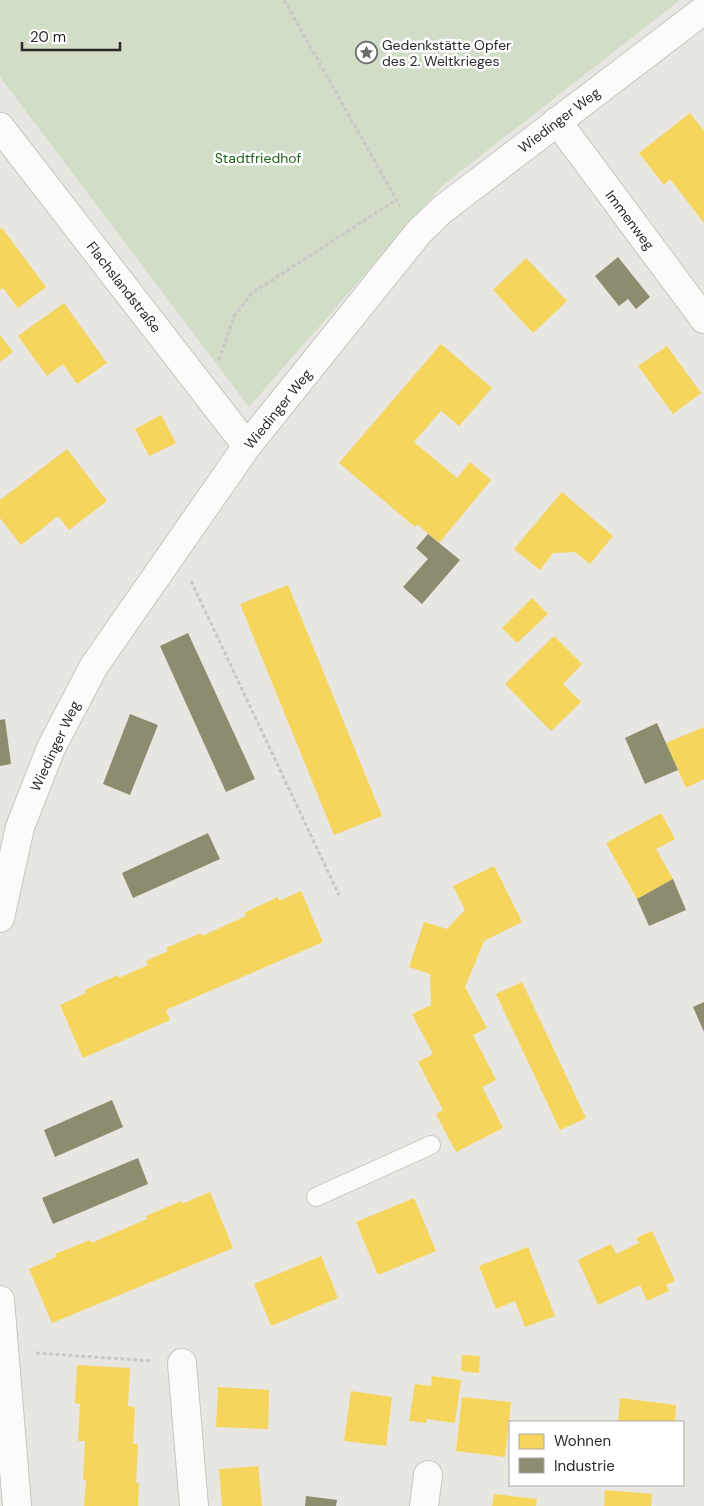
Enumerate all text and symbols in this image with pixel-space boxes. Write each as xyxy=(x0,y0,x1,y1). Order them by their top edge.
scale bar xyxy=(22,20,120,52)
text: 20 m xyxy=(30,27,66,47)
place label: Gedenkstätte Opfer des 2. Weltkrieges xyxy=(382,36,511,70)
place icon: Gedenkstätte Opfer des 2. Weltkrieges xyxy=(354,41,378,65)
street label: Wiedinger Weg xyxy=(514,83,604,157)
park label: Stadtfriedhof xyxy=(215,149,302,167)
street label: Immenweg xyxy=(602,186,658,254)
street label: Flachslandstraße xyxy=(83,238,165,336)
street label: Wiedinger Weg xyxy=(240,365,316,453)
street label: Wiedinger Weg xyxy=(26,698,84,794)
legend xyxy=(509,1421,684,1486)
text: Wohnen xyxy=(554,1431,611,1451)
text: Industrie xyxy=(554,1456,615,1476)

